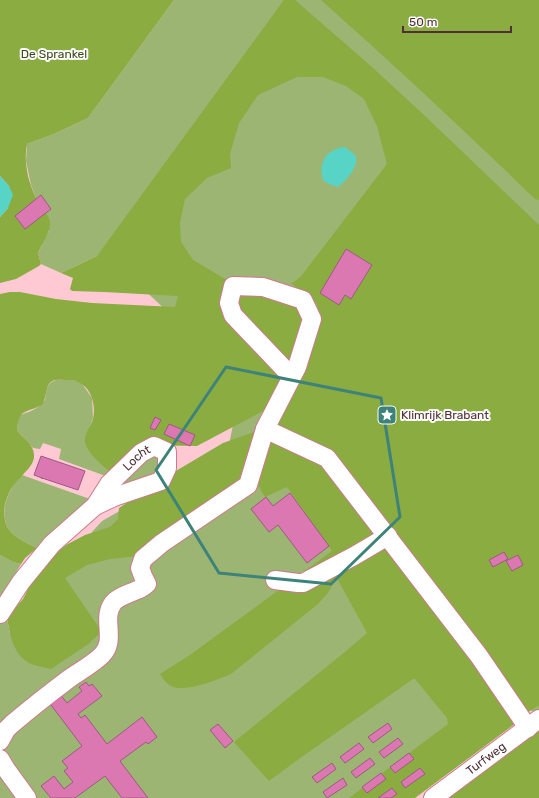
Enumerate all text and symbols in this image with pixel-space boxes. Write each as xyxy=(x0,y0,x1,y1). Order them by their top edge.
scale bar xyxy=(403,8,511,34)
text: 50 m xyxy=(409,15,437,29)
park label: De Sprankel xyxy=(21,47,87,61)
place icon: Klimrijk Brabant xyxy=(376,404,398,426)
place label: Klimrijk Brabant xyxy=(401,408,489,422)
street label: Locht xyxy=(120,442,153,474)
street label: Turfweg xyxy=(463,739,508,778)

